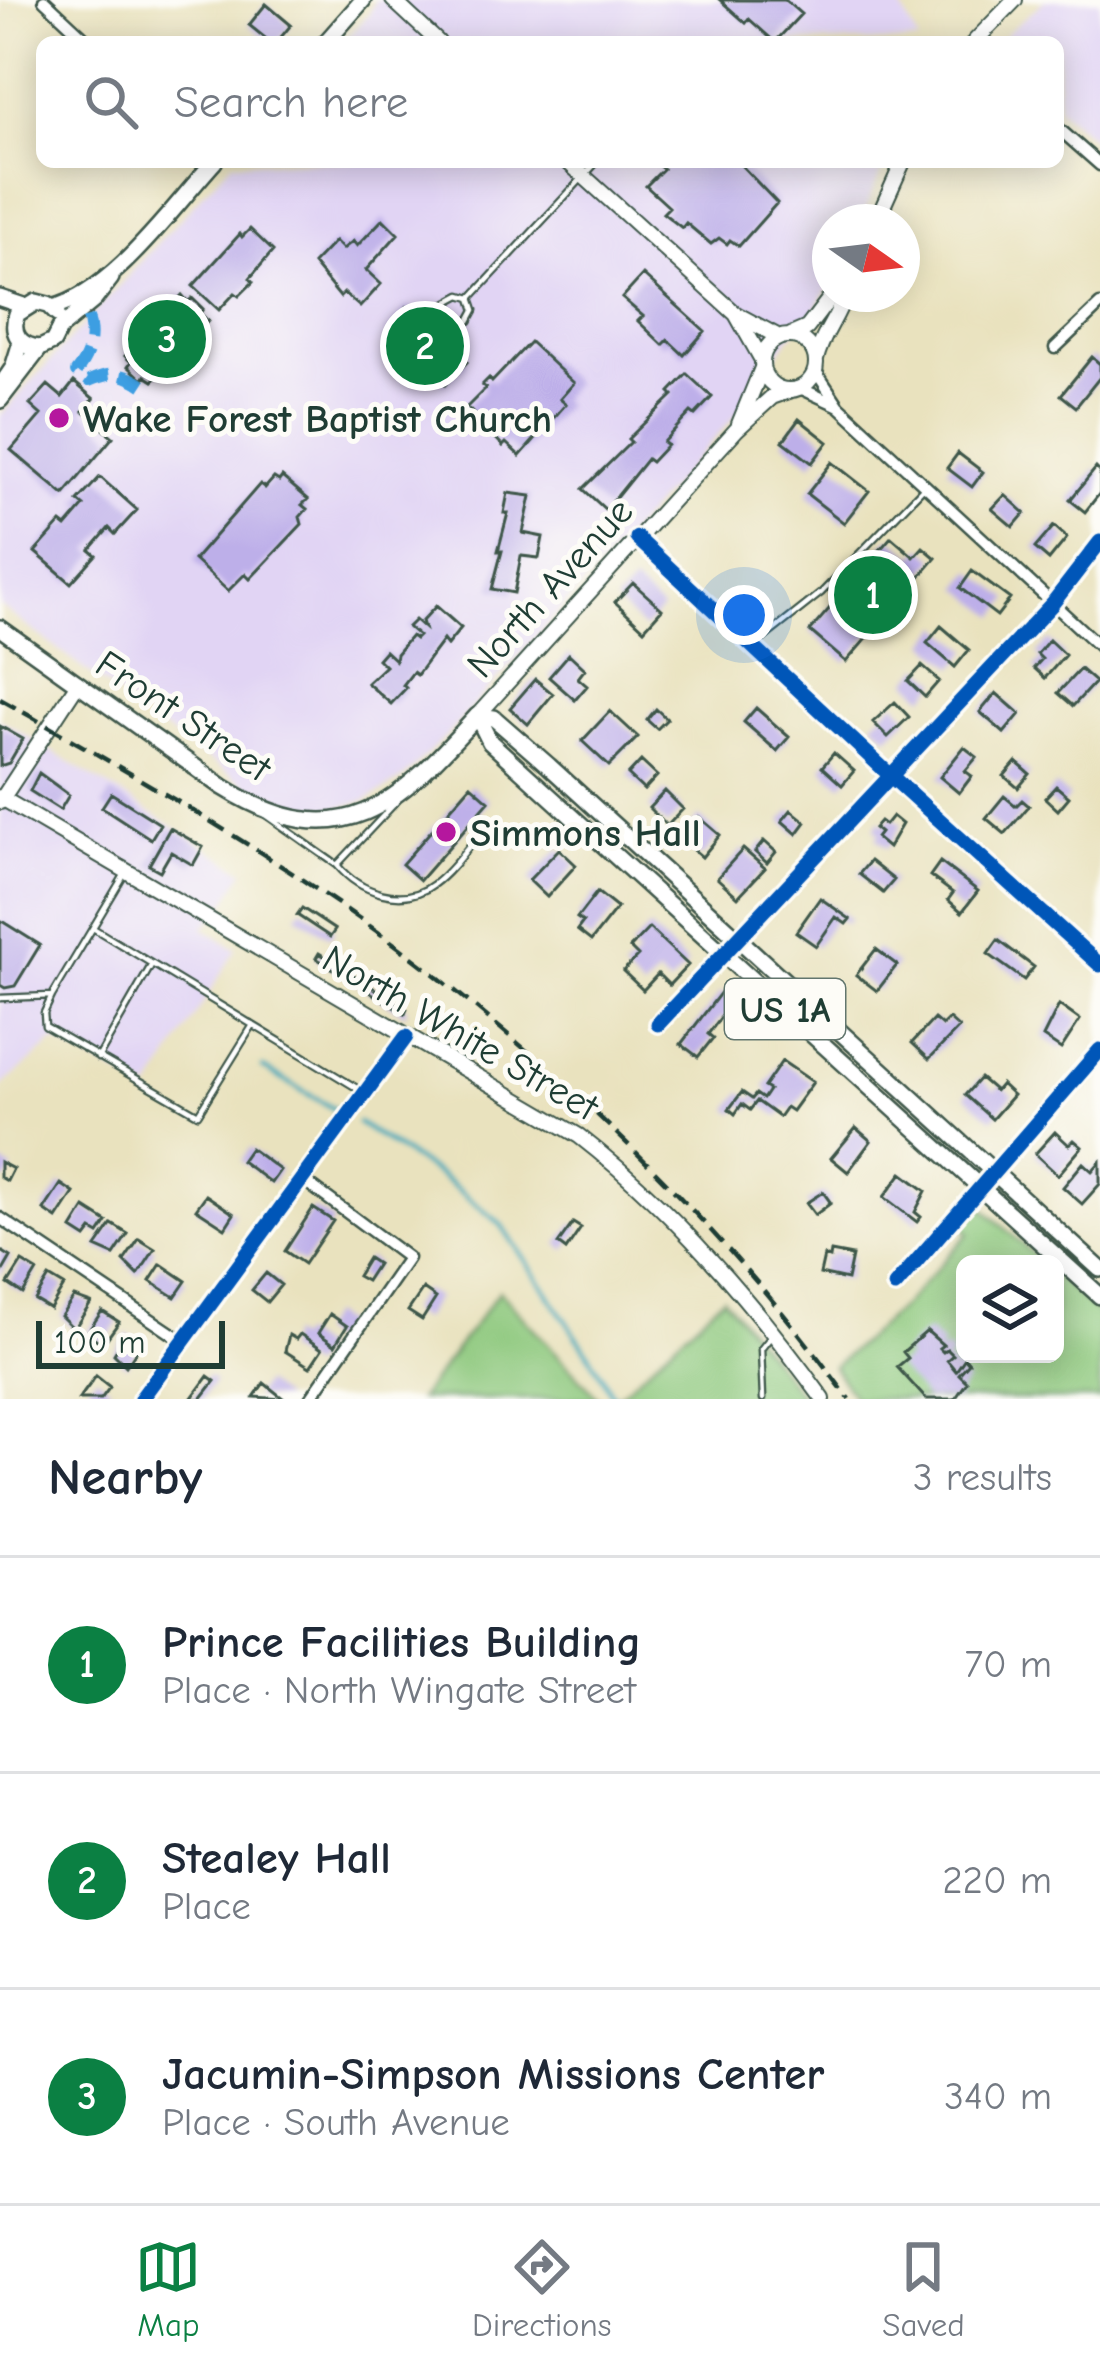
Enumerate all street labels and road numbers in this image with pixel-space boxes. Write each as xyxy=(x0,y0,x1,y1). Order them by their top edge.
street label: North Avenue xyxy=(458,489,642,687)
street label: Front Street xyxy=(87,641,281,792)
street label: North White Street xyxy=(314,936,608,1131)
road number: US 1A xyxy=(725,979,845,1039)

